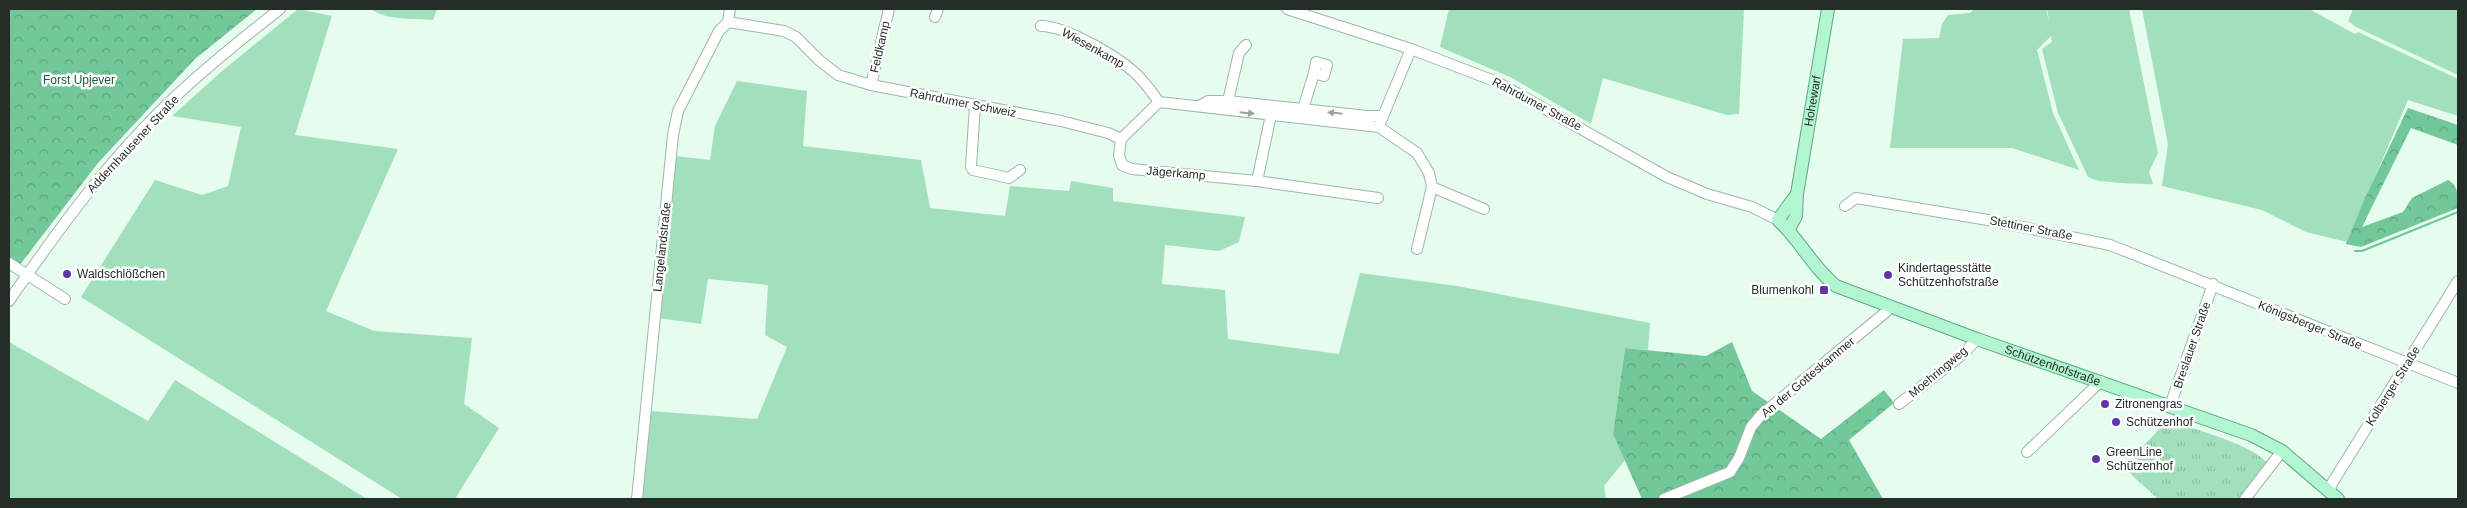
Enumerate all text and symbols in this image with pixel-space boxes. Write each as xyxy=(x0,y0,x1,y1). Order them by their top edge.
street label: Feldkamp xyxy=(867,19,893,74)
street label: Wiesenkamp xyxy=(1059,25,1127,71)
park label: Forst Upjever xyxy=(43,73,115,87)
street label: Rahrdumer Straße xyxy=(1490,74,1584,134)
street label: Hohewarf xyxy=(1801,74,1824,128)
street label: Rahrdumer Schweiz xyxy=(909,86,1017,120)
street label: Addernhausener Straße xyxy=(84,92,182,196)
one-way arrow xyxy=(1240,109,1256,117)
one-way arrow xyxy=(1327,109,1343,117)
street label: Jägerkamp xyxy=(1146,163,1206,183)
street label: Langelandstraße xyxy=(650,201,674,293)
street label: Stettiner Straße xyxy=(1988,213,2074,243)
place label: Kindertagesstätte Schützenhofstraße xyxy=(1898,261,1999,289)
place label: Waldschlößchen xyxy=(77,267,165,281)
marker: Waldschlößchen xyxy=(61,268,73,280)
marker: Kindertagesstätte Schützenhofstraße xyxy=(1882,269,1894,281)
place label: Blumenkohl xyxy=(1751,283,1814,297)
marker: Blumenkohl xyxy=(1818,284,1830,296)
street label: Königsberger Straße xyxy=(2256,298,2364,352)
street label: Breslauer Straße xyxy=(2171,300,2213,390)
street label: An der Gotteskammer xyxy=(1759,334,1857,420)
street label: Schützenhofstraße xyxy=(2003,342,2103,389)
street label: Moehringweg xyxy=(1906,343,1970,401)
street label: Kolberger Straße xyxy=(2363,343,2423,428)
place label: Zitronengras xyxy=(2115,397,2182,411)
marker: Zitronengras xyxy=(2099,398,2111,410)
place label: Schützenhof xyxy=(2126,415,2193,429)
marker: Schützenhof xyxy=(2110,416,2122,428)
place label: GreenLine Schützenhof xyxy=(2106,445,2173,473)
marker: GreenLine Schützenhof xyxy=(2090,453,2102,465)

